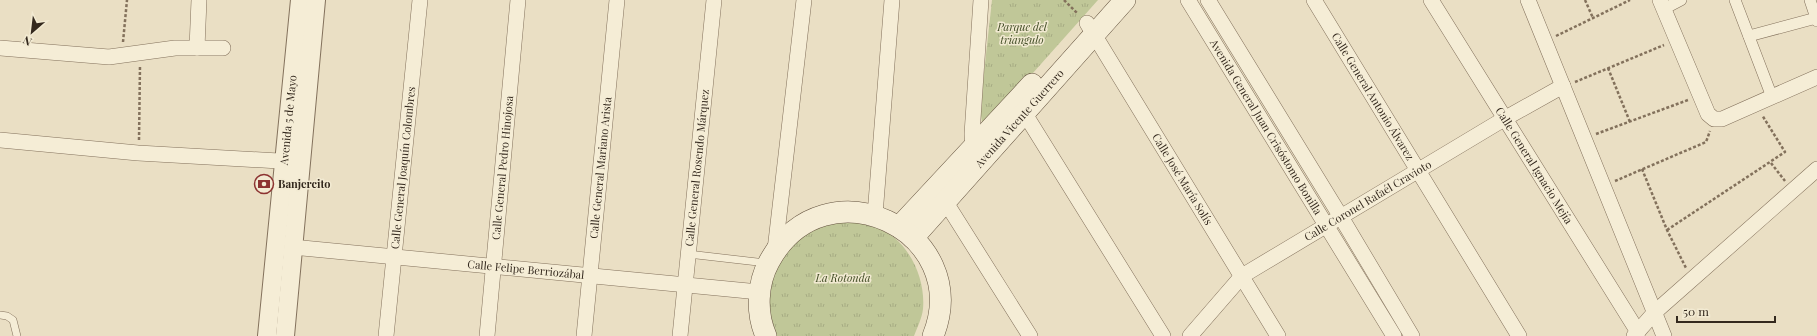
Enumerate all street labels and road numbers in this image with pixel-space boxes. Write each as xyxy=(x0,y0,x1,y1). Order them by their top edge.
street label: Calle General Antonio Álvarez xyxy=(1329,30,1418,163)
street label: Avenida General Juan Crisóstomo Bonilla xyxy=(1206,35,1326,218)
street label: Avenida Vicente Guerrero xyxy=(971,66,1067,171)
street label: Avenida 5 de Mayo xyxy=(276,74,300,167)
street label: Calle General Joaquín Colombres xyxy=(387,86,418,250)
street label: Calle General Rosendo Márquez xyxy=(681,88,712,247)
street label: Calle General Pedro Hinojosa xyxy=(488,94,516,240)
street label: Calle General Mariano Arista xyxy=(586,96,614,239)
street label: Calle General Ignacio Mejía xyxy=(1493,104,1577,227)
street label: Calle José María Solís xyxy=(1149,130,1216,228)
street label: Calle Coronel Rafaél Cravioto xyxy=(1301,156,1434,244)
street label: Calle Felipe Berriozábal xyxy=(467,256,585,282)

